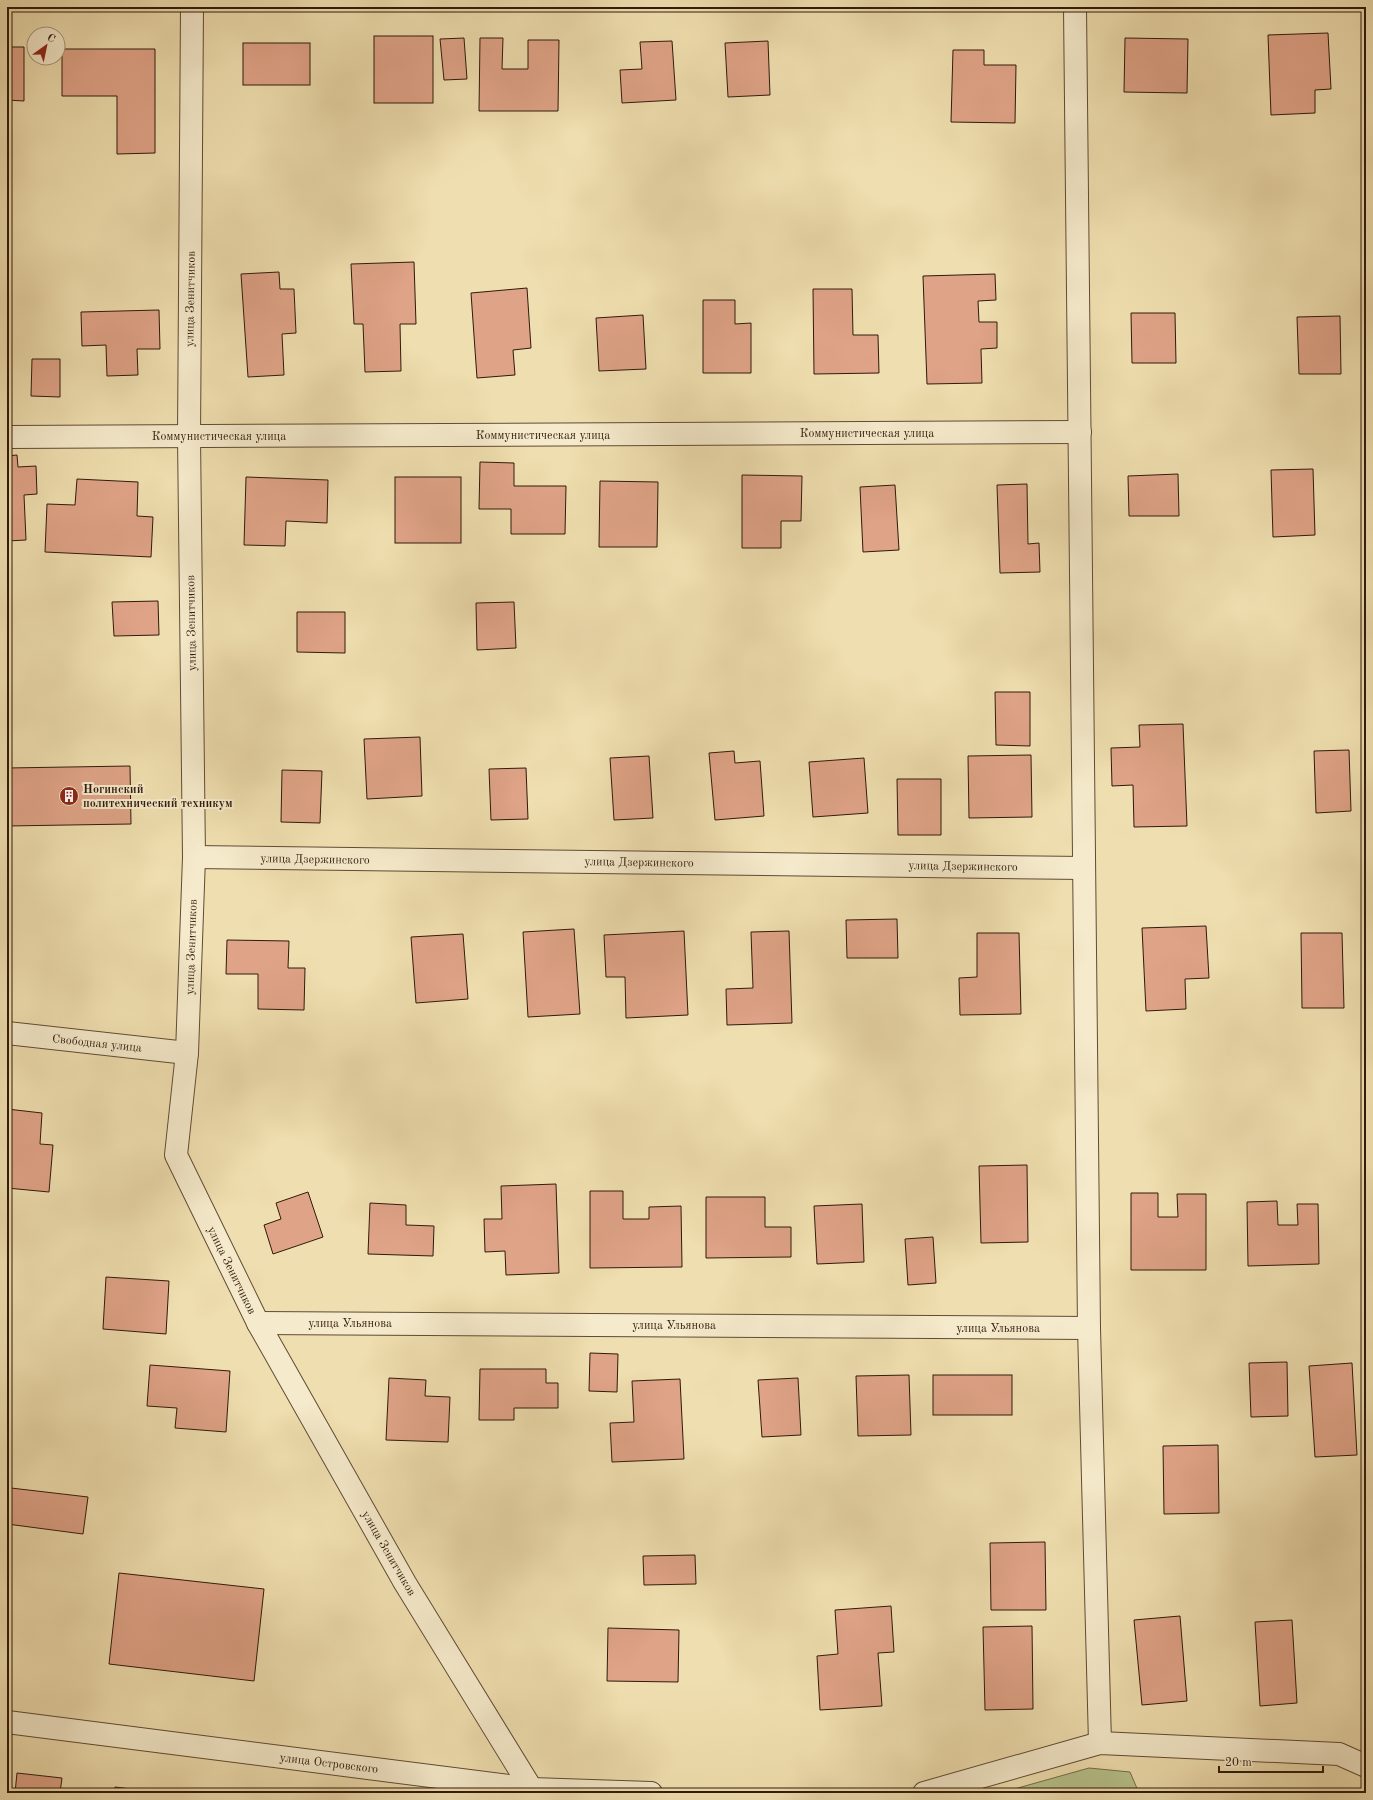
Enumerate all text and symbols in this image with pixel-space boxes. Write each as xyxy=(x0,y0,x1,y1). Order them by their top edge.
north arrow xyxy=(26,26,66,66)
text: С xyxy=(45,32,57,45)
street label: улица Зенитчиков xyxy=(184,251,198,347)
street label: Коммунистическая улица xyxy=(800,428,934,440)
street label: Коммунистическая улица xyxy=(476,430,610,442)
street label: Коммунистическая улица xyxy=(152,431,286,443)
street label: улица Зенитчиков xyxy=(185,575,199,671)
place label: Ногинский политехнический техникум xyxy=(83,784,233,810)
building icon: Ногинский политехнический техникум xyxy=(58,785,80,807)
street label: улица Дзержинского xyxy=(260,853,370,867)
street label: улица Дзержинского xyxy=(584,856,694,870)
street label: улица Дзержинского xyxy=(908,860,1018,874)
street label: улица Зенитчиков xyxy=(184,899,200,995)
street label: Свободная улица xyxy=(52,1033,142,1055)
street label: улица Зенитчиков xyxy=(205,1225,258,1316)
street label: улица Ульянова xyxy=(308,1318,392,1330)
street label: улица Ульянова xyxy=(632,1320,716,1332)
street label: улица Ульянова xyxy=(956,1323,1040,1335)
street label: улица Зенитчиков xyxy=(359,1509,417,1598)
scale bar xyxy=(1219,1748,1323,1774)
street label: улица Островского xyxy=(279,1752,379,1776)
text: 20 m xyxy=(1225,1757,1252,1769)

